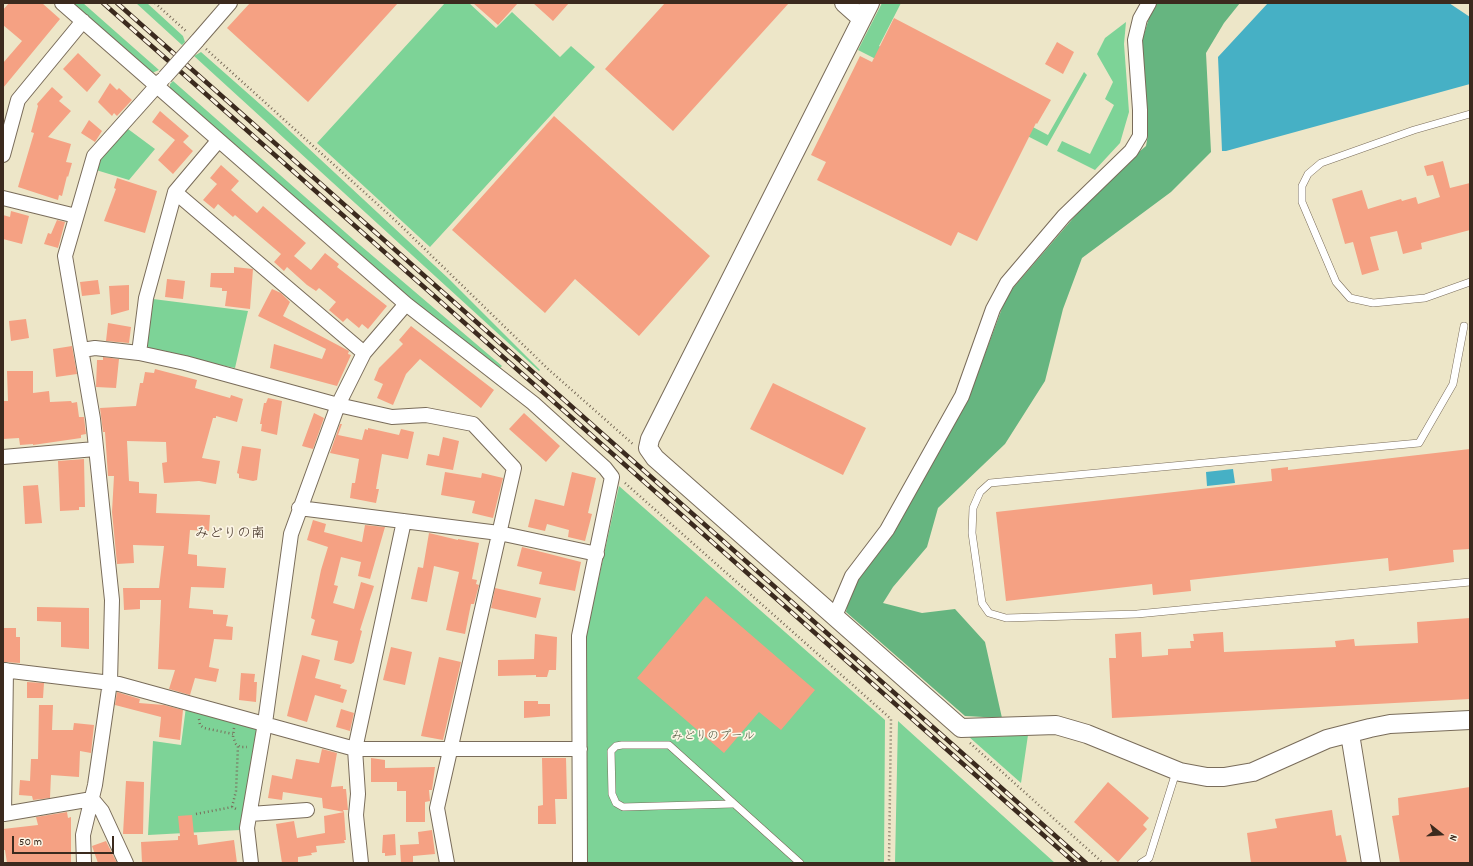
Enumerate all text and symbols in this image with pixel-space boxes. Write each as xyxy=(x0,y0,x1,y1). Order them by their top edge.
district label: みどりの南 xyxy=(195,527,265,543)
park label: みどりのプール xyxy=(671,730,755,744)
north arrow xyxy=(1421,814,1461,854)
scale bar xyxy=(14,828,116,854)
text: N xyxy=(1444,833,1461,842)
text: 50 m xyxy=(19,834,42,851)

